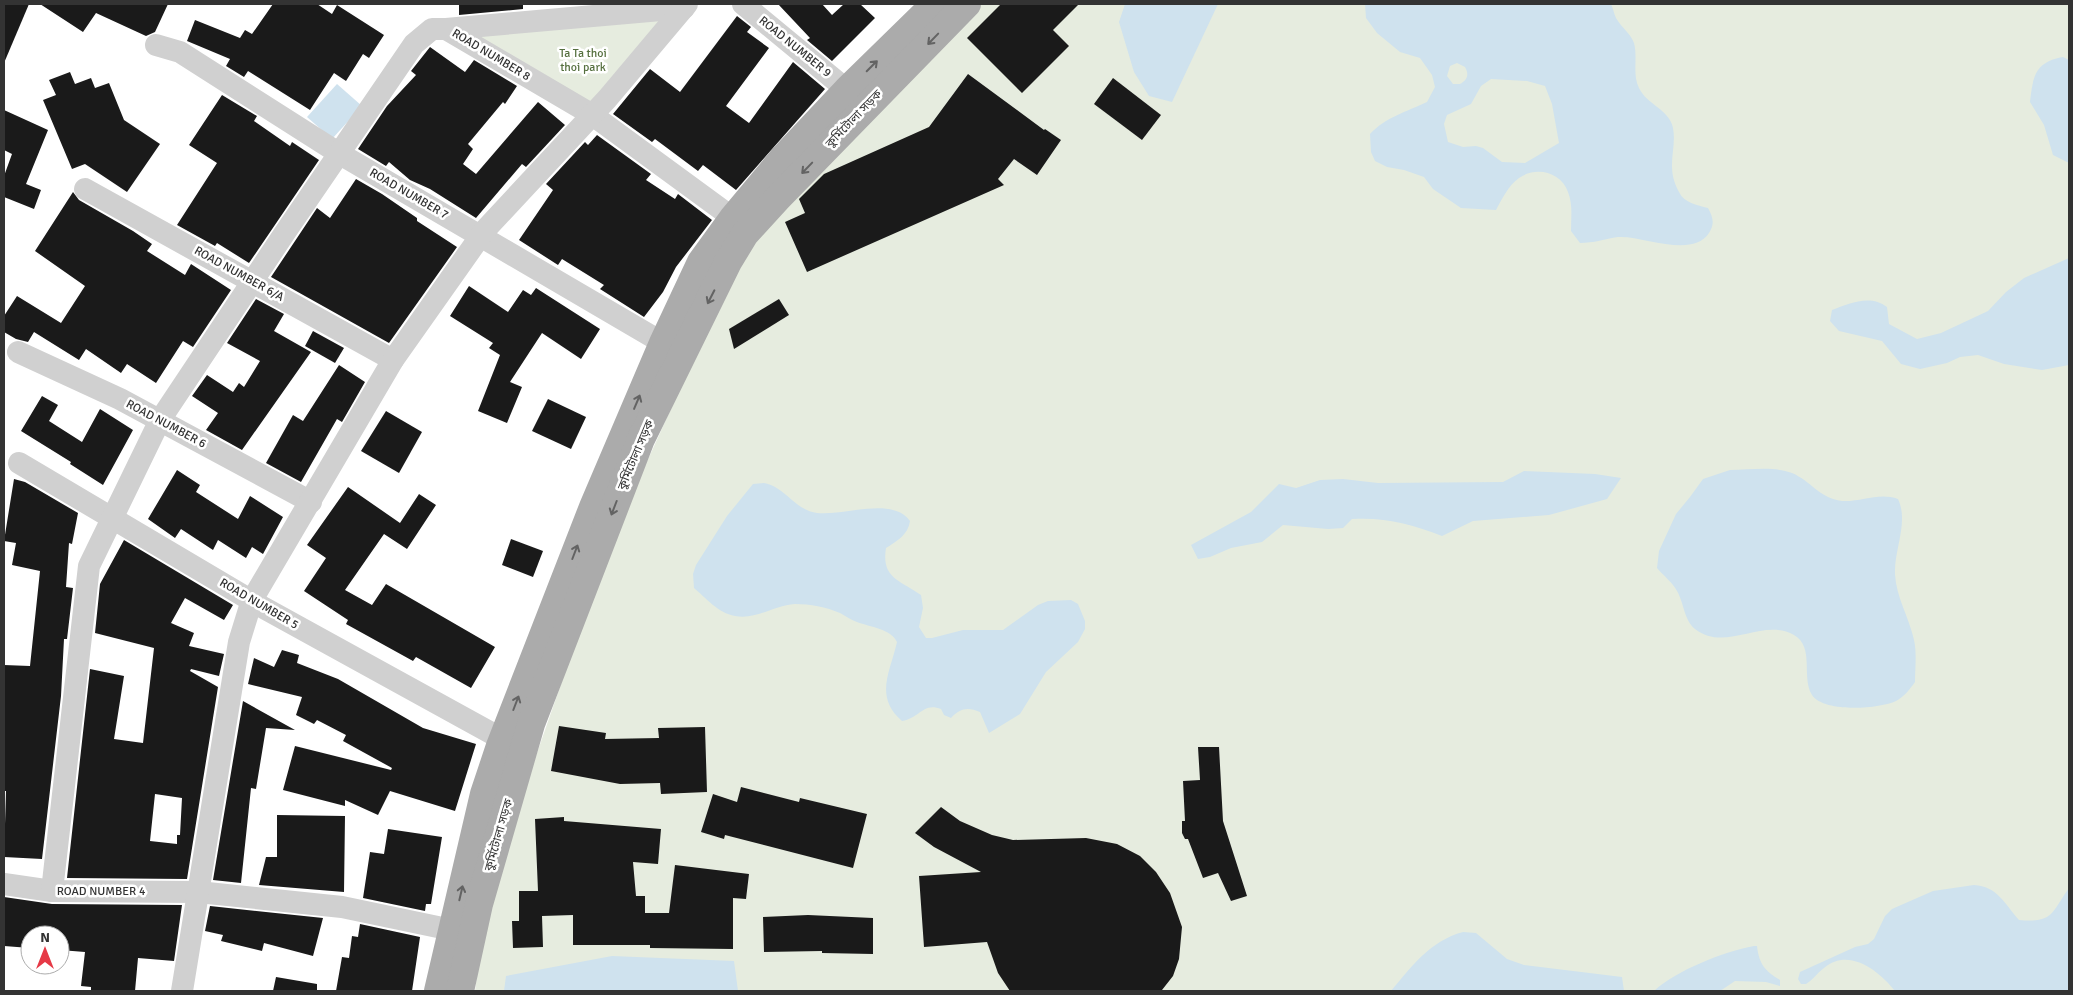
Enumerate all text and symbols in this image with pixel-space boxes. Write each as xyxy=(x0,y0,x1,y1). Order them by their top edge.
street label: ROAD NUMBER 9 xyxy=(756,13,834,81)
street label: ROAD NUMBER 8 xyxy=(449,26,533,84)
one-way arrow xyxy=(927,32,939,44)
park label: Ta Ta thoi thoi park xyxy=(559,46,607,75)
one-way arrow xyxy=(865,60,878,72)
street label: কুর্মিটোলা সড়ক xyxy=(821,86,886,152)
one-way arrow xyxy=(801,161,813,174)
street label: ROAD NUMBER 7 xyxy=(367,165,451,223)
street label: ROAD NUMBER 6/A xyxy=(192,243,287,305)
one-way arrow xyxy=(706,289,715,304)
one-way arrow xyxy=(633,395,643,410)
street label: ROAD NUMBER 6 xyxy=(123,397,209,451)
street label: কুর্মিটোলা সড়ক xyxy=(613,417,658,493)
one-way arrow xyxy=(609,500,618,515)
one-way arrow xyxy=(571,545,580,560)
street label: ROAD NUMBER 5 xyxy=(217,575,301,633)
one-way arrow xyxy=(512,696,521,712)
street label: কুর্মিটোলা সড়ক xyxy=(480,796,517,874)
street label: ROAD NUMBER 4 xyxy=(57,884,146,899)
one-way arrow xyxy=(457,885,466,901)
north arrow xyxy=(20,925,70,975)
text: N xyxy=(40,929,50,946)

